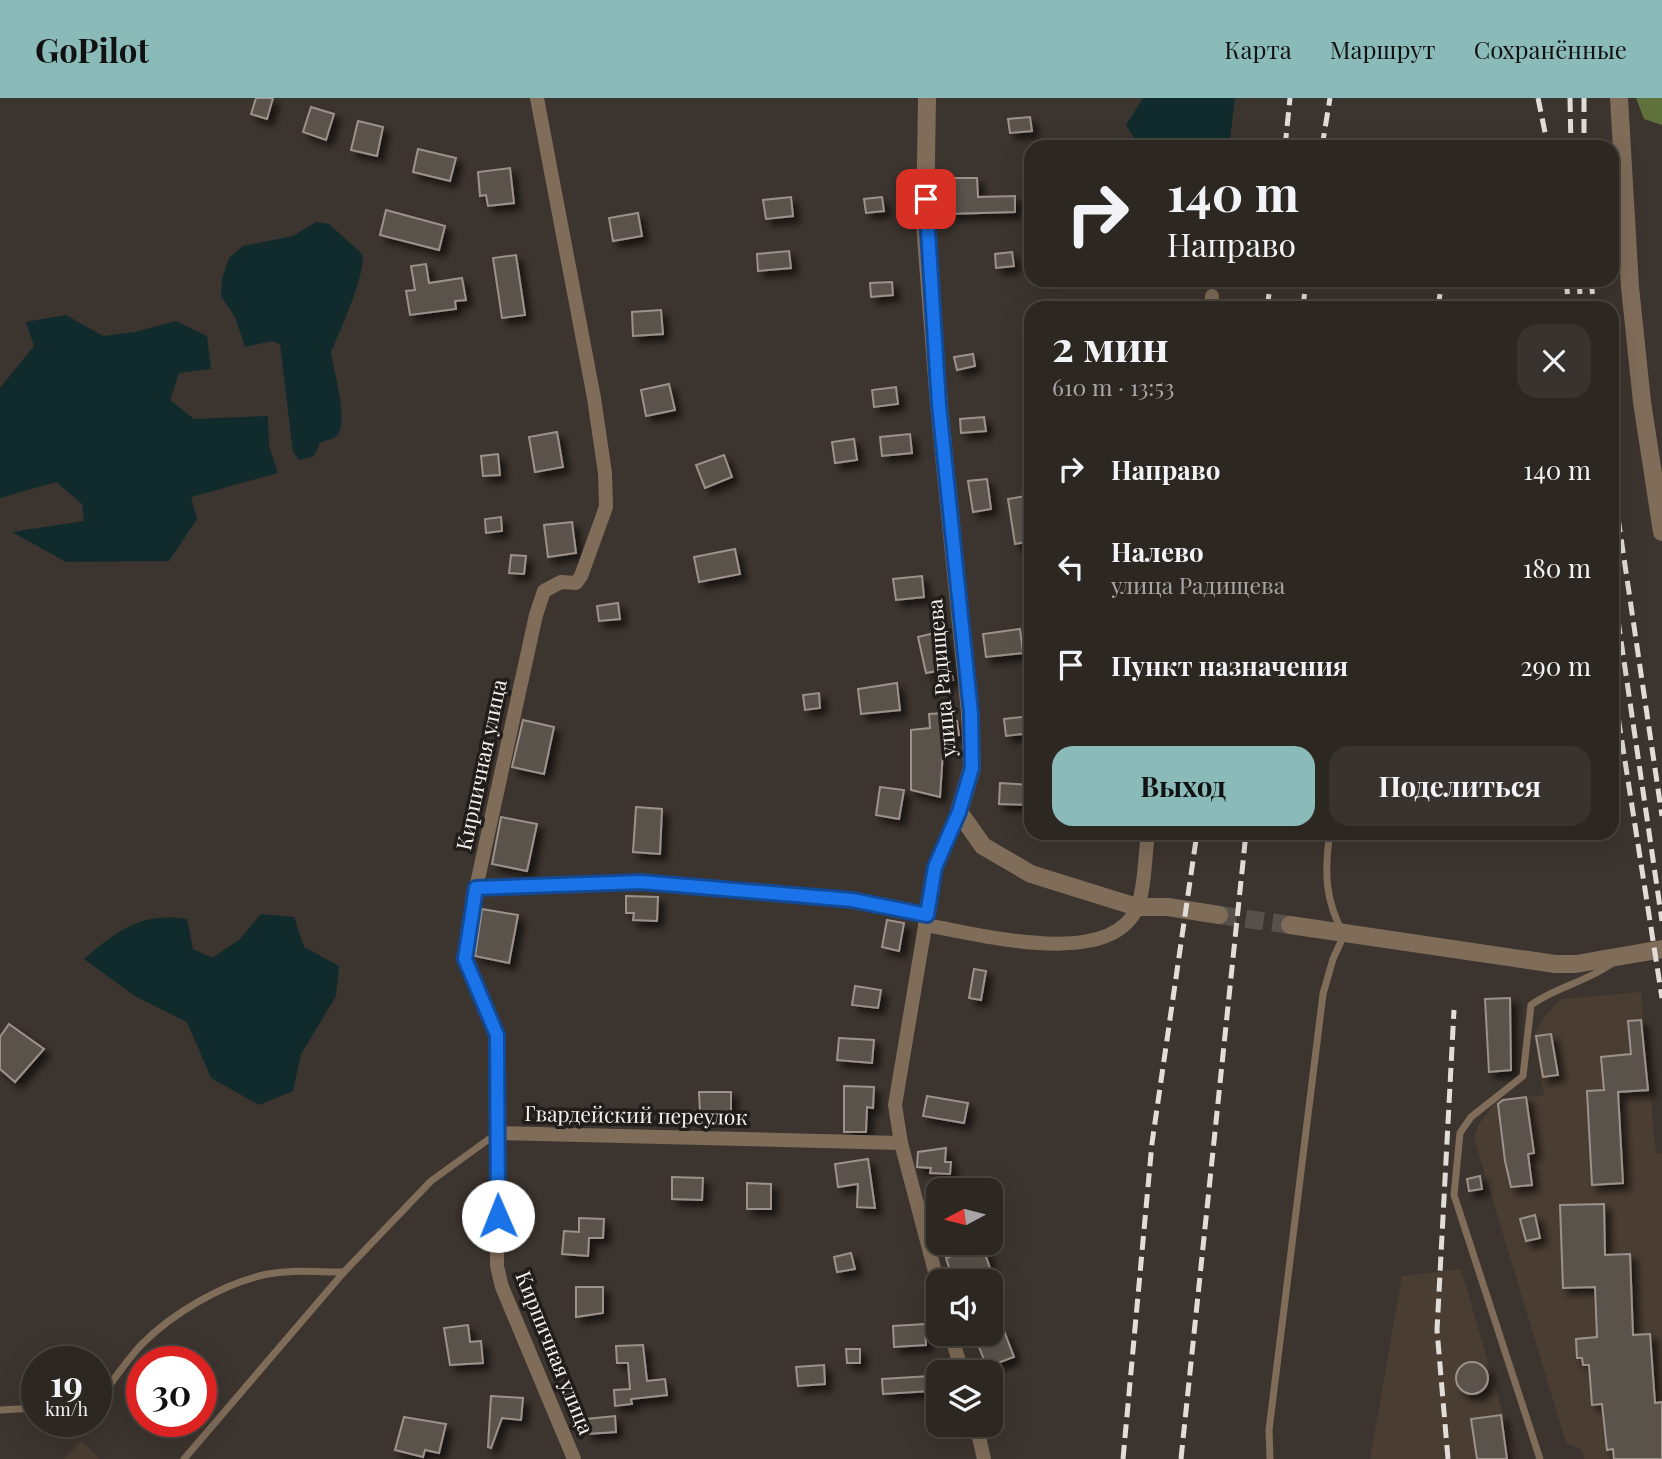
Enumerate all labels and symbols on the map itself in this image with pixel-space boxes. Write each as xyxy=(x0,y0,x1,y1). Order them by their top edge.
pin xyxy=(896,169,956,229)
street label: улица Радищева xyxy=(919,597,961,760)
street label: Кирпичная улица xyxy=(448,676,512,853)
street label: Гвардейский переулок xyxy=(524,1098,748,1130)
north arrow xyxy=(926,1178,1003,1255)
position arrow xyxy=(461,1179,535,1253)
street label: Кирпичная улица xyxy=(510,1266,602,1439)
speed limit sign: 30 xyxy=(126,1346,217,1437)

